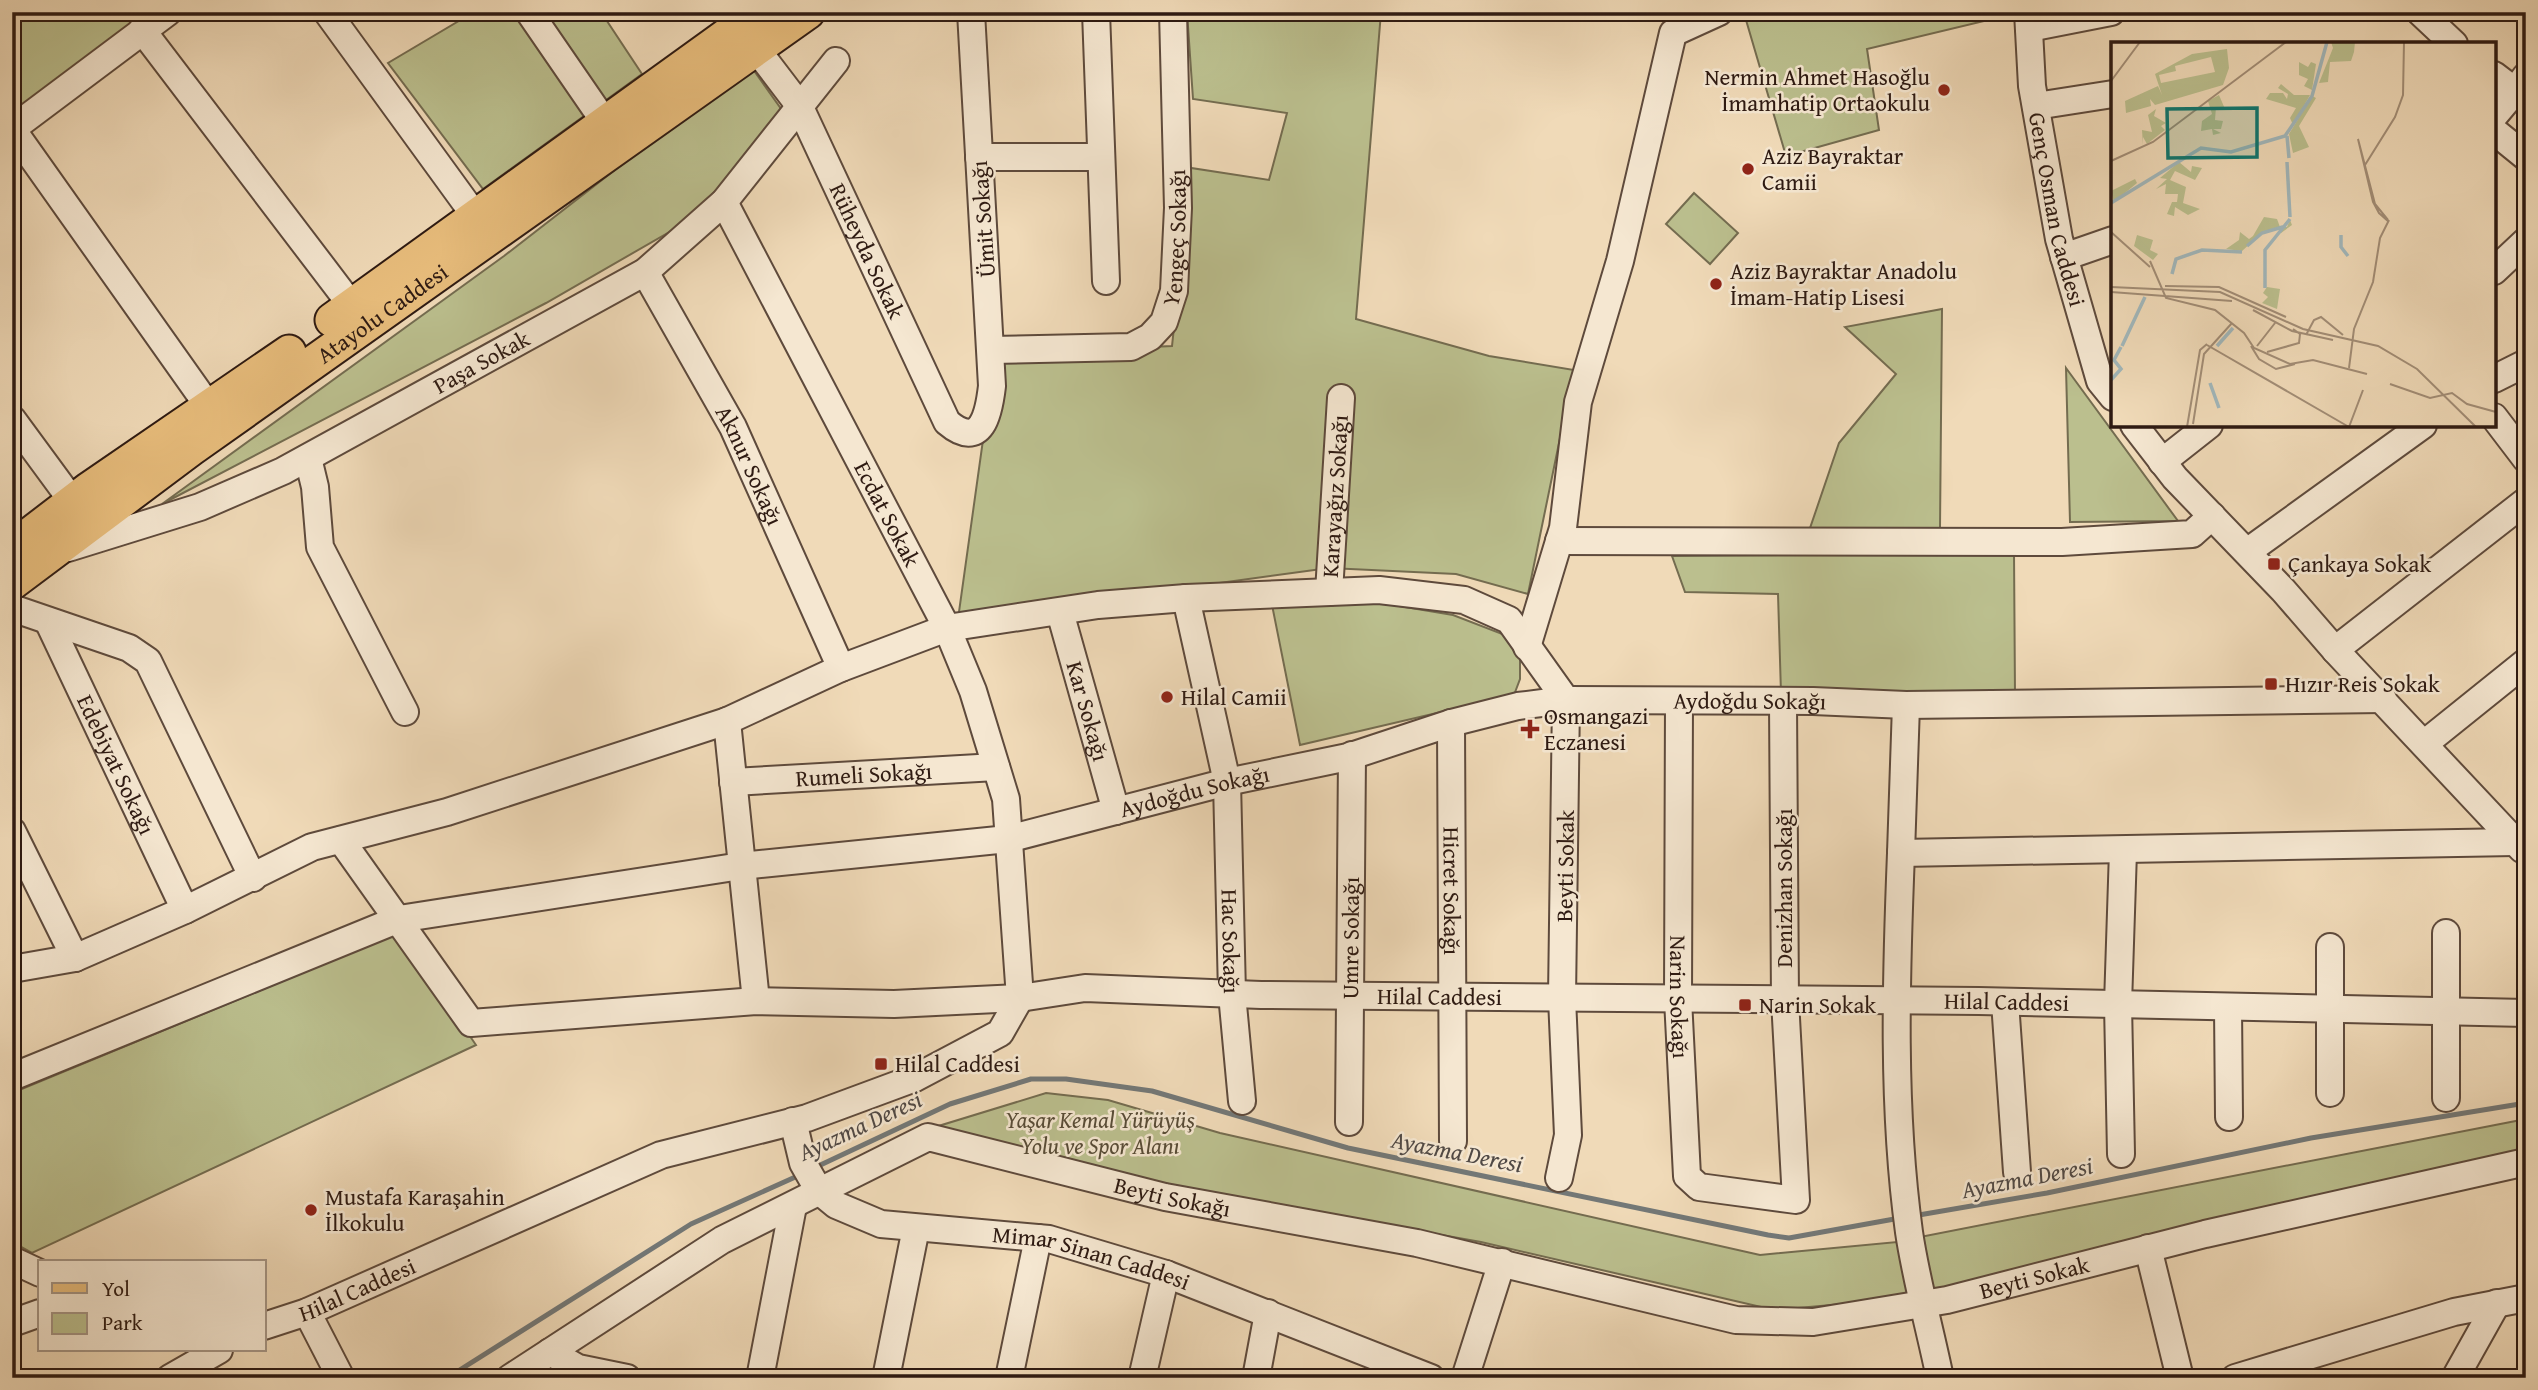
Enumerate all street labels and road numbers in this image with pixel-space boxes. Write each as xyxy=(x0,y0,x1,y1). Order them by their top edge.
street label: Genç Osman Caddesi xyxy=(2021,110,2095,310)
street label: Ümit Sokağı xyxy=(962,160,1003,279)
street label: Yengeç Sokağı xyxy=(1153,169,1194,310)
street label: Rüheyda Sokak xyxy=(822,177,914,324)
street label: Atayolu Caddesi xyxy=(310,255,454,371)
street label: Paşa Sokak xyxy=(427,322,536,401)
street label: Aknur Sokağı xyxy=(708,399,792,531)
street label: Karayağız Sokağı xyxy=(1313,414,1356,579)
street label: Ecdat Sokak xyxy=(846,455,929,573)
street label: Kar Sokağı xyxy=(1059,657,1118,765)
street label: Aydoğdu Sokağı xyxy=(1673,683,1827,718)
street label: Edebiyat Sokağı xyxy=(69,689,164,840)
street label: Rumeli Sokağı xyxy=(795,754,933,794)
street label: Aydoğdu Sokağı xyxy=(1116,757,1272,825)
street label: Denizhan Sokağı xyxy=(1767,808,1800,968)
street label: Beyti Sokak xyxy=(1547,809,1582,922)
street label: Hicret Sokağı xyxy=(1435,827,1469,955)
street label: Umre Sokağı xyxy=(1333,877,1367,999)
street label: Hac Sokağı xyxy=(1214,889,1249,994)
street label: Narin Sokağı xyxy=(1662,935,1698,1059)
street label: Hilal Caddesi xyxy=(1377,979,1502,1013)
street label: Hilal Caddesi xyxy=(1944,984,2069,1019)
street label: Beyti Sokağı xyxy=(1111,1168,1233,1225)
street label: Mimar Sinan Caddesi xyxy=(991,1217,1195,1298)
street label: Beyti Sokak xyxy=(1976,1247,2093,1307)
street label: Hilal Caddesi xyxy=(294,1249,421,1330)

